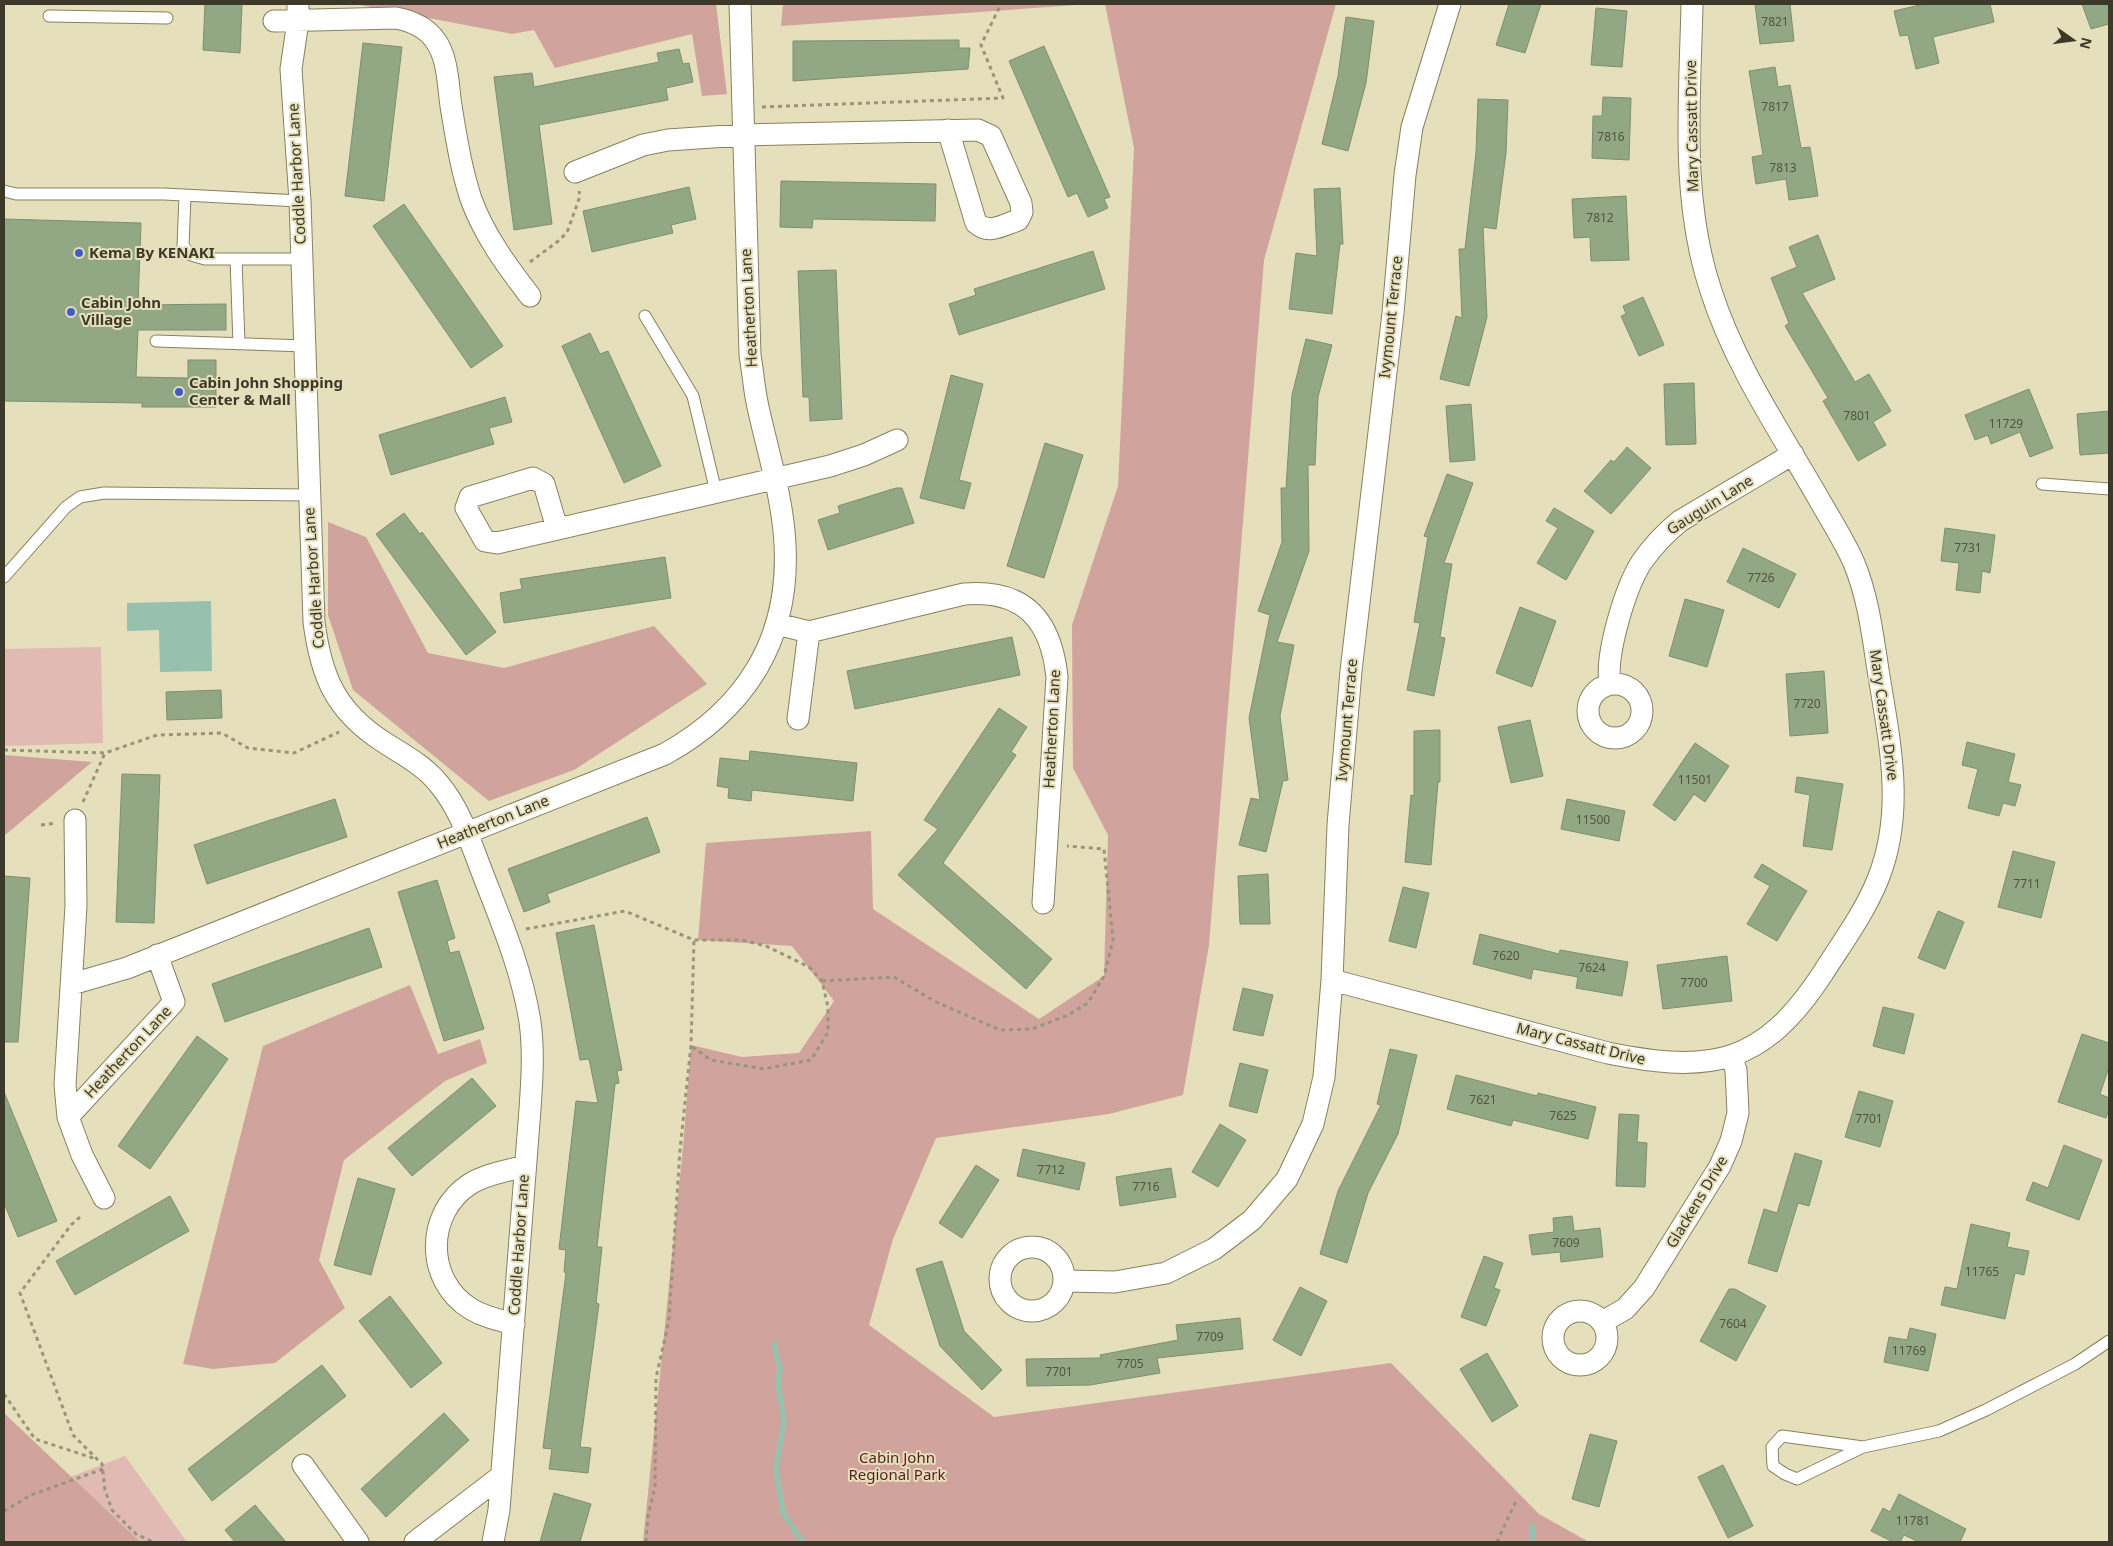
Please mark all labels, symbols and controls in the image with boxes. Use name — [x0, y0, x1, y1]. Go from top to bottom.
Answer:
house number: 7821 — [1761, 13, 1789, 30]
north arrow — [2048, 15, 2098, 65]
text: N — [2076, 35, 2097, 51]
street label: Mary Cassatt Drive — [1680, 60, 1702, 192]
house number: 7817 — [1761, 98, 1789, 115]
street label: Coddle Harbor Lane — [282, 103, 310, 245]
house number: 7816 — [1597, 128, 1625, 145]
house number: 7813 — [1769, 159, 1797, 176]
house number: 7812 — [1586, 209, 1614, 226]
place label: Kema By KENAKI — [89, 242, 215, 262]
marker: Kema By KENAKI — [73, 247, 85, 259]
street label: Heatherton Lane — [735, 248, 761, 368]
street label: Ivymount Terrace — [1374, 255, 1406, 379]
place label: Cabin John Village — [81, 292, 161, 329]
marker: Cabin John Village — [65, 306, 77, 318]
place label: Cabin John Shopping Center & Mall — [189, 372, 343, 409]
marker: Cabin John Shopping Center & Mall — [173, 386, 185, 398]
house number: 7801 — [1843, 407, 1871, 424]
house number: 11729 — [1989, 415, 2023, 432]
street label: Gauguin Lane — [1663, 470, 1756, 539]
street label: Coddle Harbor Lane — [298, 507, 328, 649]
house number: 7731 — [1954, 539, 1982, 556]
house number: 7726 — [1747, 569, 1775, 586]
street label: Mary Cassatt Drive — [1866, 648, 1904, 782]
street label: Ivymount Terrace — [1331, 658, 1361, 782]
street label: Heatherton Lane — [1038, 669, 1064, 789]
house number: 7720 — [1793, 695, 1821, 712]
house number: 11501 — [1678, 771, 1712, 788]
street label: Heatherton Lane — [434, 790, 552, 853]
house number: 11500 — [1576, 811, 1610, 828]
house number: 7711 — [2013, 875, 2041, 892]
house number: 7620 — [1492, 947, 1520, 964]
house number: 7624 — [1578, 959, 1606, 976]
house number: 7700 — [1680, 974, 1708, 991]
street label: Heatherton Lane — [79, 1001, 175, 1102]
street label: Mary Cassatt Drive — [1515, 1017, 1648, 1069]
house number: 7621 — [1469, 1091, 1497, 1108]
house number: 7625 — [1549, 1107, 1577, 1124]
house number: 7701 — [1855, 1110, 1883, 1127]
street label: Glackens Drive — [1661, 1152, 1732, 1251]
house number: 7712 — [1037, 1161, 1065, 1178]
street label: Coddle Harbor Lane — [503, 1174, 533, 1316]
house number: 7716 — [1132, 1178, 1160, 1195]
house number: 7609 — [1552, 1234, 1580, 1251]
house number: 11765 — [1965, 1263, 1999, 1280]
house number: 7604 — [1719, 1315, 1747, 1332]
house number: 7709 — [1196, 1328, 1224, 1345]
house number: 11769 — [1892, 1342, 1926, 1359]
house number: 7705 — [1116, 1355, 1144, 1372]
house number: 7701 — [1045, 1363, 1073, 1380]
park label: Cabin John Regional Park — [848, 1447, 946, 1484]
house number: 11781 — [1896, 1512, 1930, 1529]

